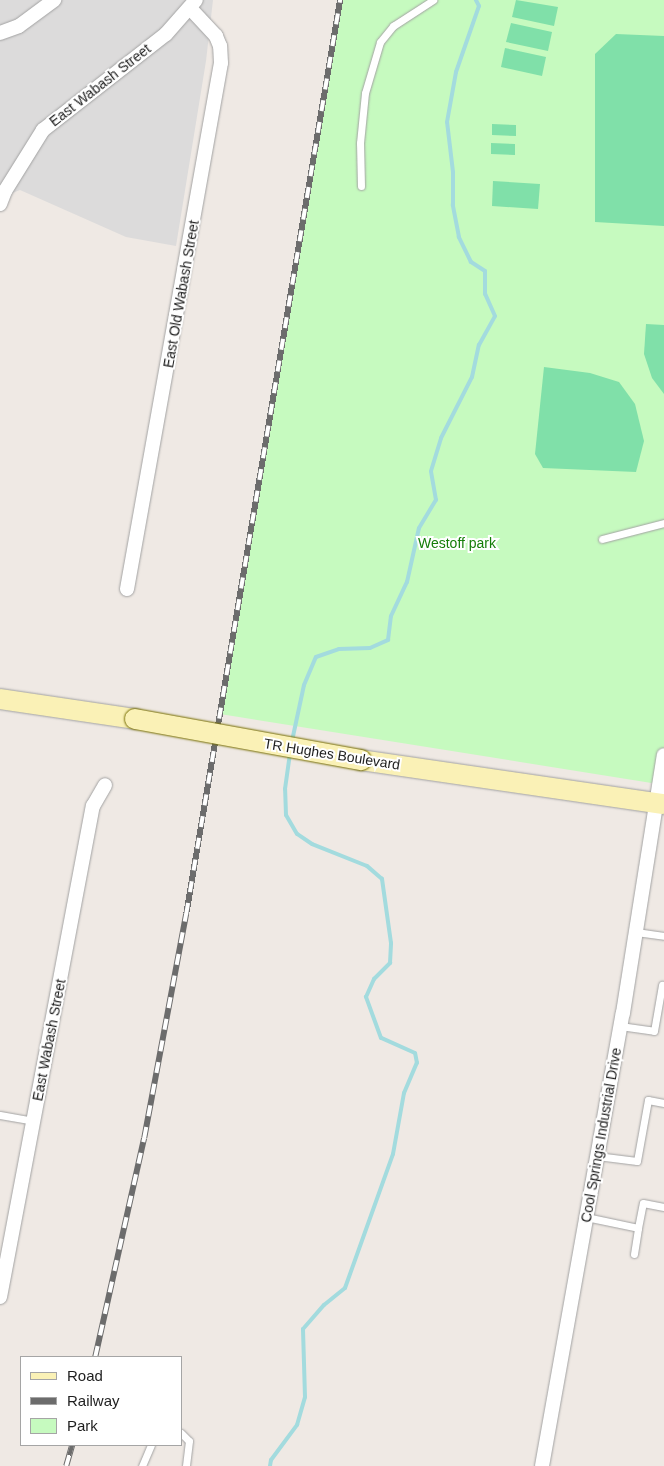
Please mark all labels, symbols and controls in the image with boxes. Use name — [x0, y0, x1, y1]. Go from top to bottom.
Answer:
street label: East Wabash Street — [46, 40, 154, 130]
street label: East Old Wabash Street — [160, 219, 202, 369]
park label: Westoff park — [418, 535, 496, 551]
street label: TR Hughes Boulevard — [263, 735, 401, 773]
street label: East Wabash Street — [29, 978, 69, 1102]
street label: Cool Springs Industrial Drive — [577, 1046, 625, 1224]
legend — [20, 1356, 182, 1446]
text: Road — [67, 1367, 103, 1384]
text: Railway — [67, 1392, 120, 1409]
text: Park — [67, 1417, 98, 1434]

